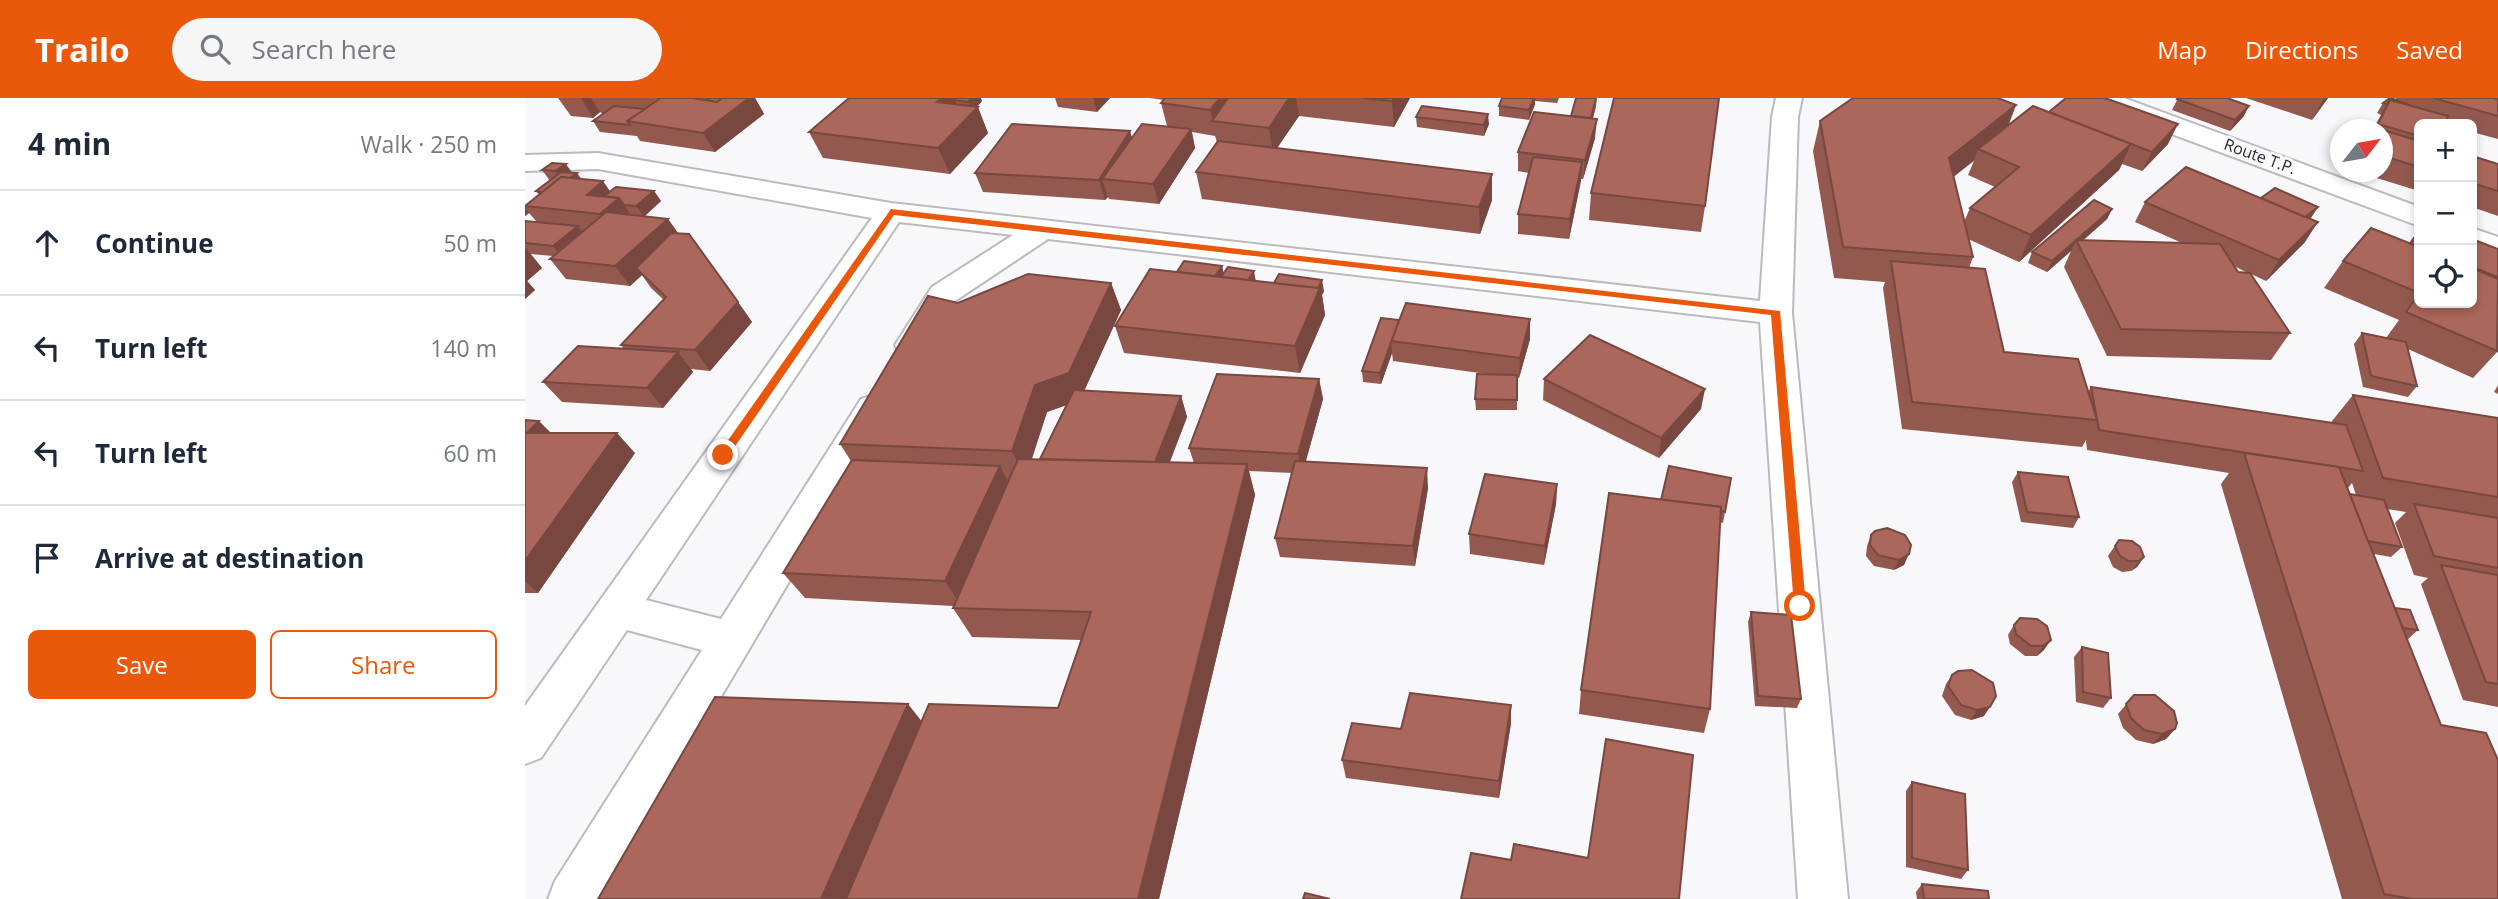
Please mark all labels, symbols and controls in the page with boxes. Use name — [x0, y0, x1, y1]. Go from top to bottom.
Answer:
search box — [172, 18, 662, 81]
text: Trailo — [35, 27, 130, 72]
icon: search — [196, 30, 234, 68]
text: Search here — [252, 31, 396, 67]
text: Map — [2157, 33, 2207, 66]
text: Directions — [2245, 33, 2358, 66]
text: Saved — [2396, 33, 2463, 66]
north arrow — [2330, 119, 2393, 182]
map controls — [2414, 119, 2477, 308]
button: + — [2414, 119, 2477, 182]
text: 4 min — [28, 123, 111, 164]
text: Walk · 250 m — [360, 128, 497, 160]
street label: Route T.P. — [2221, 133, 2299, 179]
button: − — [2414, 182, 2477, 245]
icon: ahead — [28, 224, 66, 262]
text: Continue — [95, 225, 214, 261]
text: 50 m — [443, 227, 497, 259]
button: locate — [2414, 245, 2477, 308]
icon: left — [28, 329, 66, 367]
text: Turn left — [95, 330, 207, 366]
text: 140 m — [430, 332, 497, 364]
icon: left — [28, 434, 66, 472]
text: Turn left — [95, 435, 207, 471]
text: 60 m — [443, 437, 497, 469]
route end — [707, 439, 738, 470]
icon: arrive — [28, 539, 66, 577]
text: Arrive at destination — [95, 540, 364, 576]
route start — [1784, 590, 1815, 621]
button: Save — [28, 630, 256, 699]
button: Share — [270, 630, 497, 699]

